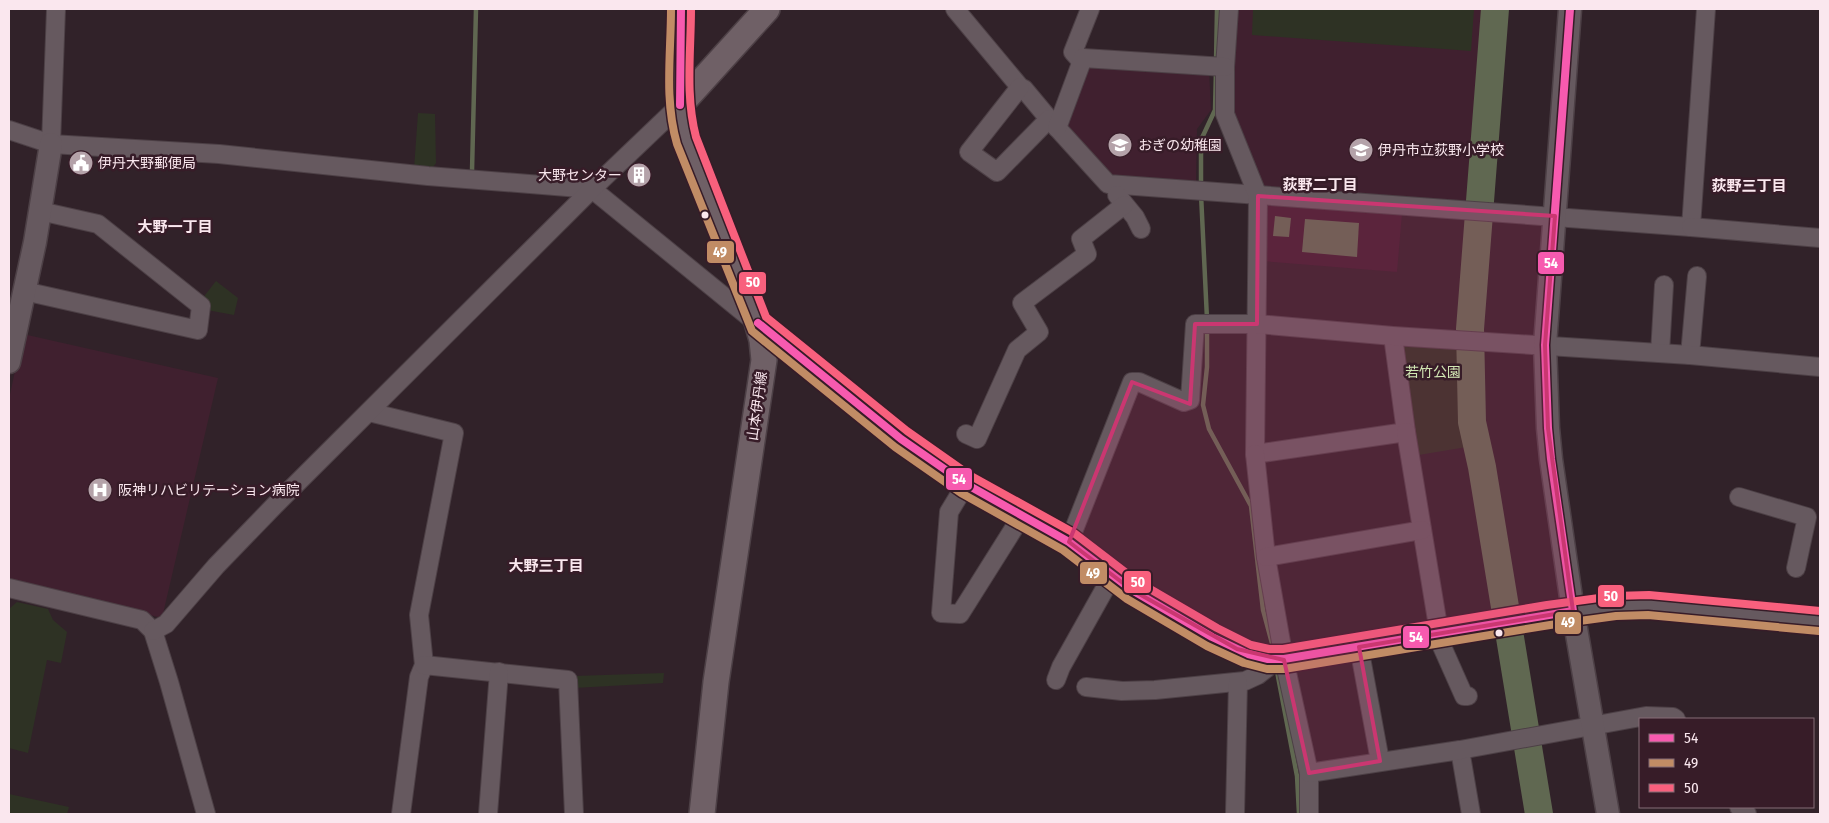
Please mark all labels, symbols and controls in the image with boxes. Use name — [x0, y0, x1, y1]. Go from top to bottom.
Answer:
school or university icon: おぎの幼稚園 — [1107, 132, 1133, 158]
place label: おぎの幼稚園 — [1138, 137, 1222, 154]
school or university icon: 伊丹市立荻野小学校 — [1348, 137, 1374, 163]
place label: 伊丹市立荻野小学校 — [1378, 142, 1504, 159]
public building icon: 伊丹大野郵便局 — [68, 150, 94, 176]
place label: 伊丹大野郵便局 — [98, 155, 196, 172]
building icon: 大野センター — [626, 162, 652, 188]
place label: 大野センター — [538, 167, 622, 184]
district label: 荻野二丁目 — [1282, 176, 1358, 194]
district label: 荻野三丁目 — [1711, 177, 1787, 195]
unlabelled marker — [700, 210, 710, 220]
district label: 大野一丁目 — [137, 218, 213, 236]
line badge: 49 — [706, 240, 735, 264]
text: 49 — [713, 244, 727, 261]
line badge: 54 — [1537, 251, 1565, 275]
text: 54 — [1544, 255, 1558, 272]
line badge: 50 — [738, 271, 767, 295]
text: 50 — [746, 274, 761, 291]
park label: 若竹公園 — [1405, 364, 1461, 381]
street label: 山本伊丹線 — [744, 370, 771, 442]
line badge: 54 — [945, 467, 973, 491]
text: 54 — [952, 471, 966, 488]
hospital icon: 阪神リハビリテーション病院 — [87, 477, 113, 503]
place label: 阪神リハビリテーション病院 — [118, 482, 300, 499]
district label: 大野三丁目 — [508, 557, 584, 575]
line badge: 49 — [1079, 561, 1108, 585]
text: 49 — [1086, 565, 1100, 582]
line badge: 50 — [1123, 570, 1152, 594]
text: 50 — [1131, 574, 1146, 591]
line badge: 50 — [1597, 584, 1625, 608]
text: 50 — [1604, 588, 1619, 605]
line badge: 49 — [1554, 611, 1582, 635]
text: 49 — [1561, 614, 1575, 631]
line badge: 54 — [1402, 625, 1430, 649]
unlabelled marker — [1494, 628, 1504, 638]
text: 54 — [1409, 629, 1423, 646]
legend — [1639, 718, 1814, 808]
text: 54 — [1684, 729, 1698, 747]
text: 49 — [1684, 754, 1698, 772]
text: 50 — [1684, 779, 1699, 797]

